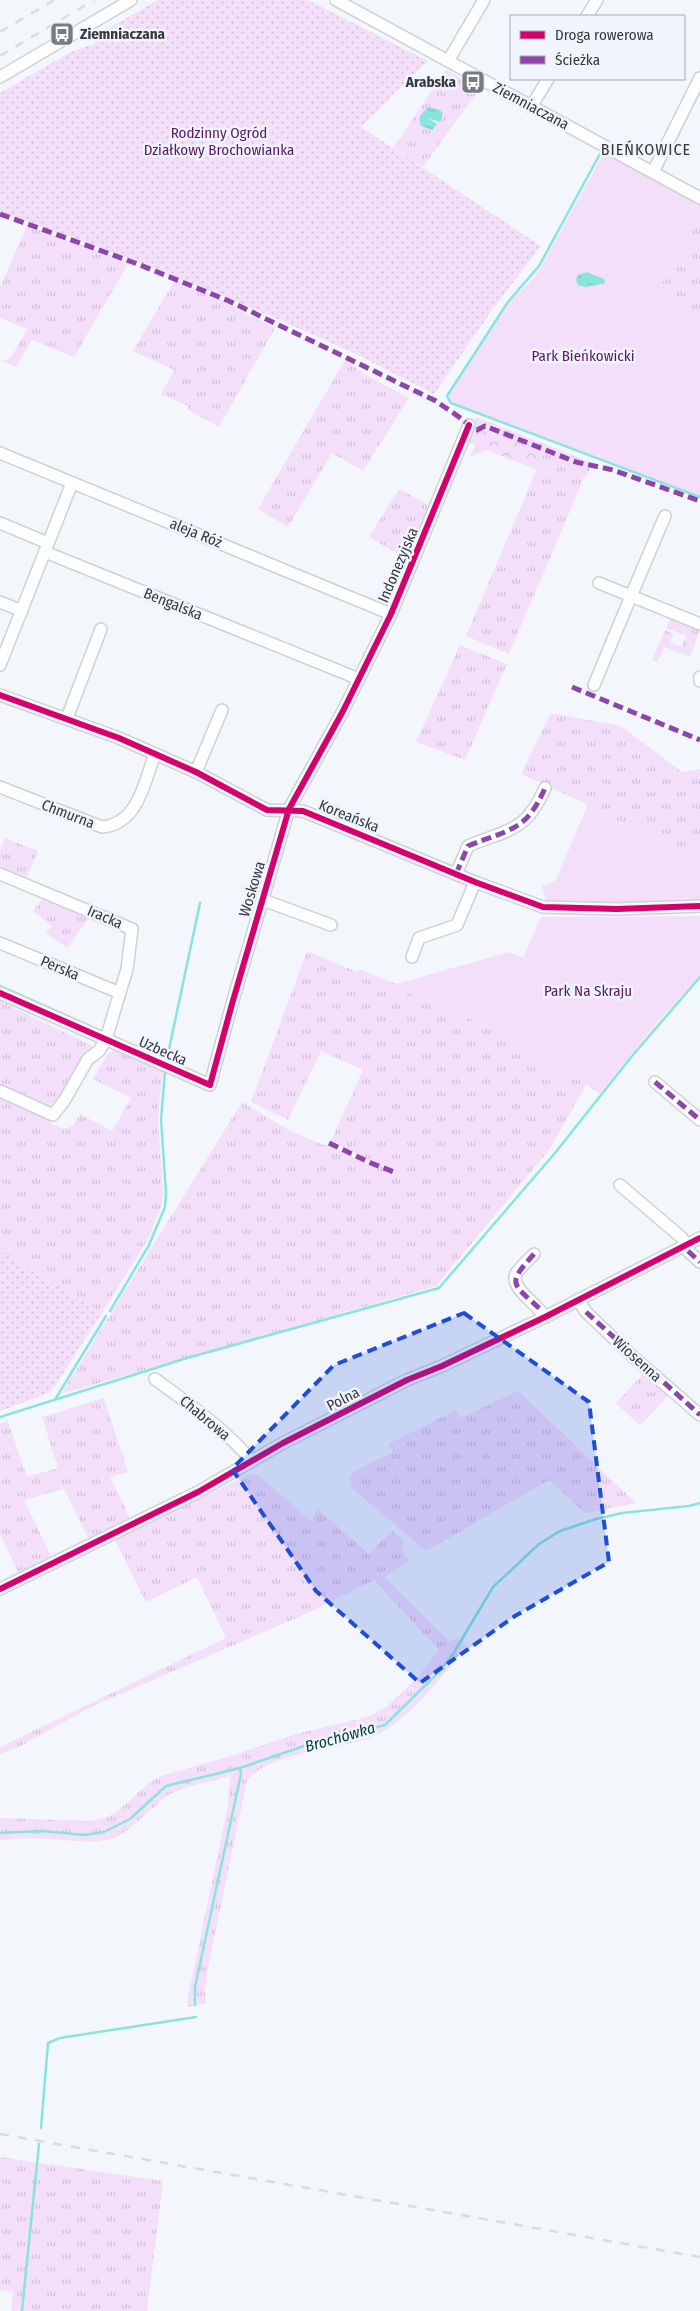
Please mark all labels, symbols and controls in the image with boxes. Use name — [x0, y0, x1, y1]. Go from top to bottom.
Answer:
legend — [510, 15, 685, 80]
bus stop icon: Ziemniaczana — [49, 21, 75, 47]
place label: Ziemniaczana — [80, 25, 165, 43]
text: Droga rowerowa — [555, 26, 654, 44]
text: Ścieżka — [555, 51, 600, 69]
bus stop icon: Arabska — [460, 69, 486, 95]
place label: Arabska — [405, 73, 457, 91]
street label: Ziemniaczana — [490, 78, 572, 134]
park label: Rodzinny Ogród Działkowy Brochowianka — [144, 124, 294, 159]
district label: BIEŃKOWICE — [601, 140, 691, 159]
park label: Park Bieńkowicki — [531, 347, 635, 365]
street label: aleja Róż — [167, 514, 225, 552]
street label: Indonezyjska — [374, 525, 422, 605]
street label: Bengalska — [141, 584, 205, 624]
street label: Chmurna — [39, 796, 97, 832]
street label: Koreańska — [316, 796, 382, 836]
street label: Woskowa — [235, 859, 269, 919]
street label: Iracka — [85, 902, 125, 932]
street label: Perska — [38, 952, 82, 984]
park label: Park Na Skraju — [544, 982, 632, 1000]
street label: Uzbecka — [136, 1032, 190, 1070]
street label: Wiosenna — [609, 1332, 665, 1386]
street label: Polna — [324, 1383, 362, 1415]
street label: Chabrowa — [176, 1392, 234, 1444]
water label: Brochówka — [303, 1718, 377, 1756]

